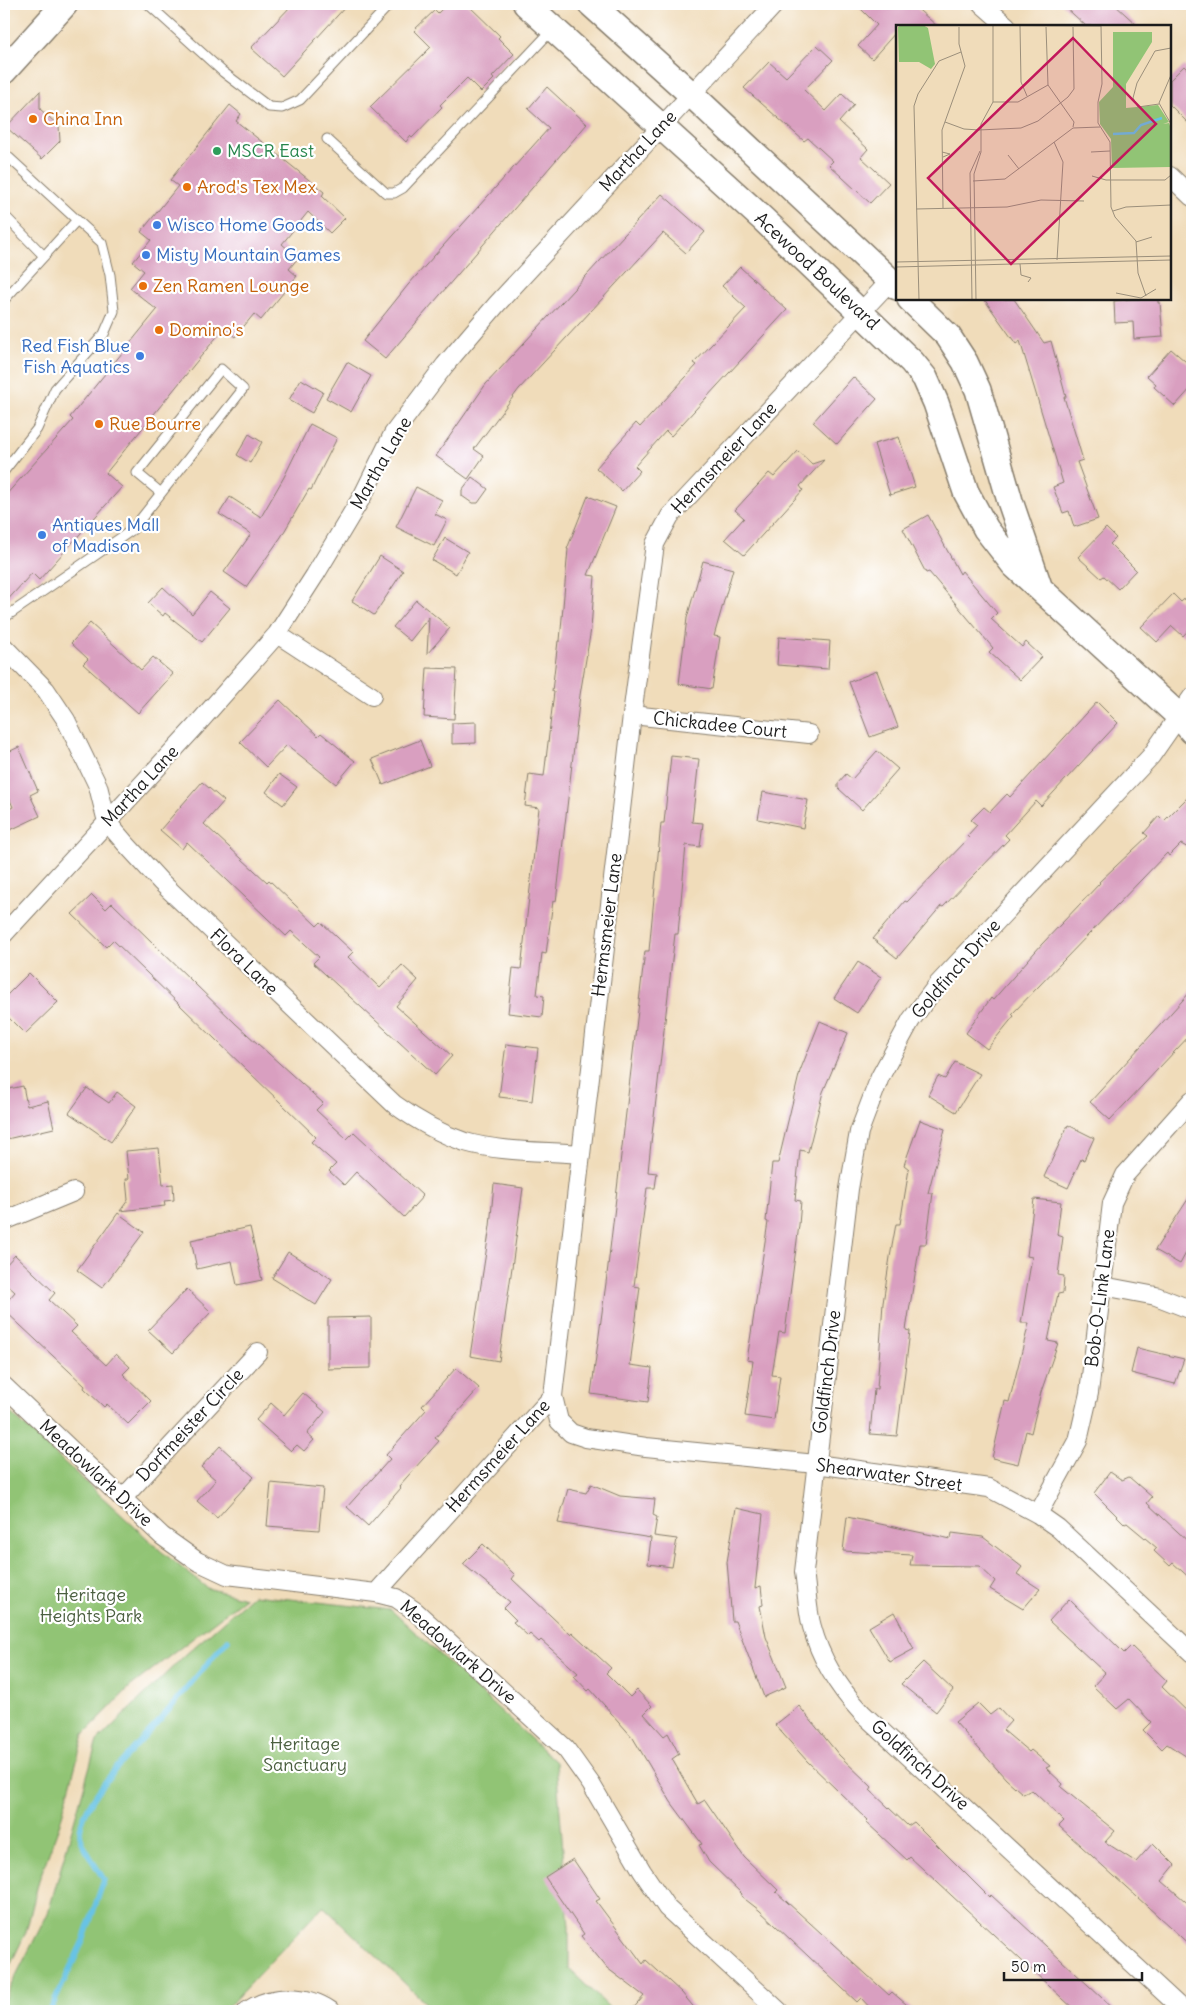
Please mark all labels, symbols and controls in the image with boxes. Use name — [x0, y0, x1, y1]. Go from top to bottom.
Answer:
inset map — [896, 25, 1171, 300]
street label: Martha Lane — [594, 105, 681, 196]
place label: China Inn — [43, 107, 123, 130]
marker: China Inn — [27, 113, 39, 125]
place label: MSCR East — [227, 139, 314, 162]
marker: MSCR East — [211, 145, 223, 157]
place label: Arod's Tex Mex — [197, 175, 317, 198]
marker: Arod's Tex Mex — [181, 181, 193, 193]
street label: Acewood Boulevard — [750, 207, 885, 335]
place label: Wisco Home Goods — [167, 213, 324, 236]
marker: Wisco Home Goods — [151, 219, 163, 231]
place label: Misty Mountain Games — [156, 243, 341, 266]
marker: Misty Mountain Games — [140, 249, 152, 261]
place label: Zen Ramen Lounge — [153, 274, 309, 297]
marker: Zen Ramen Lounge — [137, 280, 149, 292]
place label: Domino's — [169, 318, 244, 341]
marker: Domino's — [153, 324, 165, 336]
place label: Red Fish Blue Fish Aquatics — [21, 334, 130, 378]
marker: Red Fish Blue Fish Aquatics — [134, 350, 146, 362]
street label: Hermsmeier Lane — [666, 397, 781, 518]
place label: Rue Bourre — [109, 412, 201, 435]
street label: Martha Lane — [345, 412, 416, 513]
marker: Rue Bourre — [93, 418, 105, 430]
place label: Antiques Mall of Madison — [52, 513, 159, 557]
marker: Antiques Mall of Madison — [36, 529, 48, 541]
street label: Chickadee Court — [652, 706, 788, 743]
street label: Martha Lane — [96, 740, 183, 831]
street label: Hermsmeier Lane — [586, 852, 627, 998]
street label: Goldfinch Drive — [906, 914, 1005, 1023]
street label: Flora Lane — [205, 923, 283, 1000]
street label: Bob-O-Link Lane — [1080, 1228, 1119, 1368]
street label: Goldfinch Drive — [808, 1309, 846, 1435]
street label: Dorfmeister Circle — [131, 1363, 248, 1486]
street label: Hermsmeier Lane — [441, 1394, 555, 1517]
street label: Meadowlark Drive — [35, 1414, 158, 1531]
street label: Shearwater Street — [814, 1453, 964, 1496]
park label: Heritage Heights Park — [40, 1583, 142, 1627]
street label: Meadowlark Drive — [395, 1595, 521, 1708]
street label: Goldfinch Drive — [866, 1714, 974, 1815]
park label: Heritage Sanctuary — [263, 1732, 347, 1776]
scale bar — [1004, 1950, 1141, 1982]
text: 50 m — [1011, 1957, 1046, 1976]

